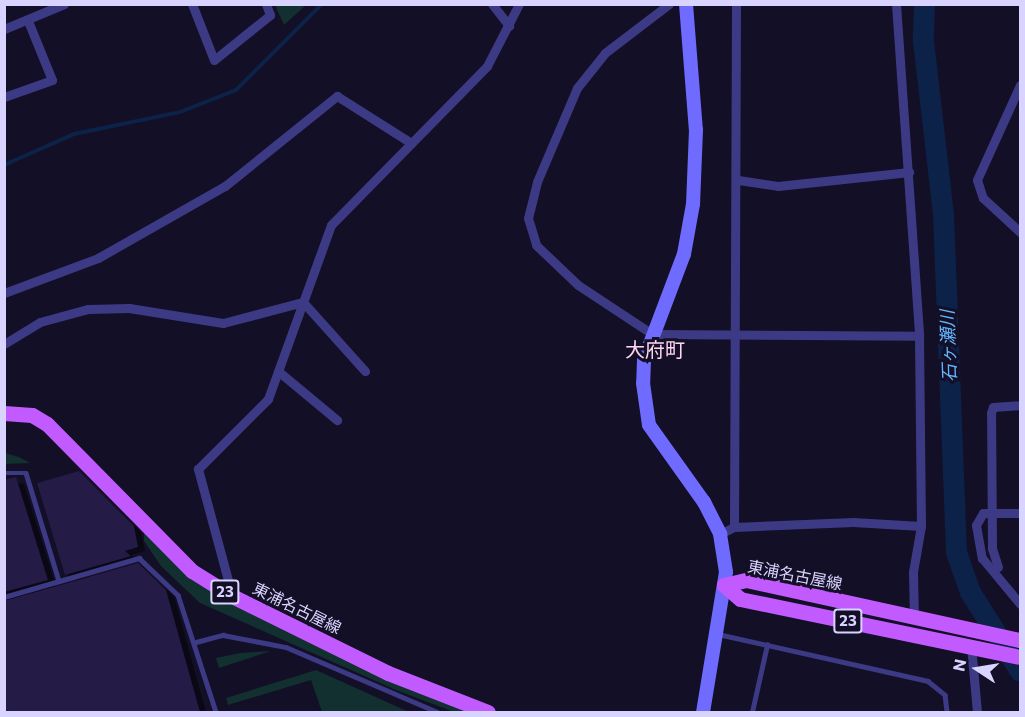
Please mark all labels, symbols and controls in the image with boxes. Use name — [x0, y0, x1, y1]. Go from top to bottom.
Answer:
water label: 石ヶ瀬川 — [936, 310, 960, 382]
district label: 大府町 — [625, 337, 685, 361]
street label: 東浦名古屋線 — [746, 556, 844, 594]
street label: 東浦名古屋線 — [250, 578, 344, 638]
road number: 23 — [210, 580, 240, 604]
road number: 23 — [833, 609, 863, 633]
north arrow — [947, 639, 1007, 699]
text: N — [948, 657, 969, 673]

